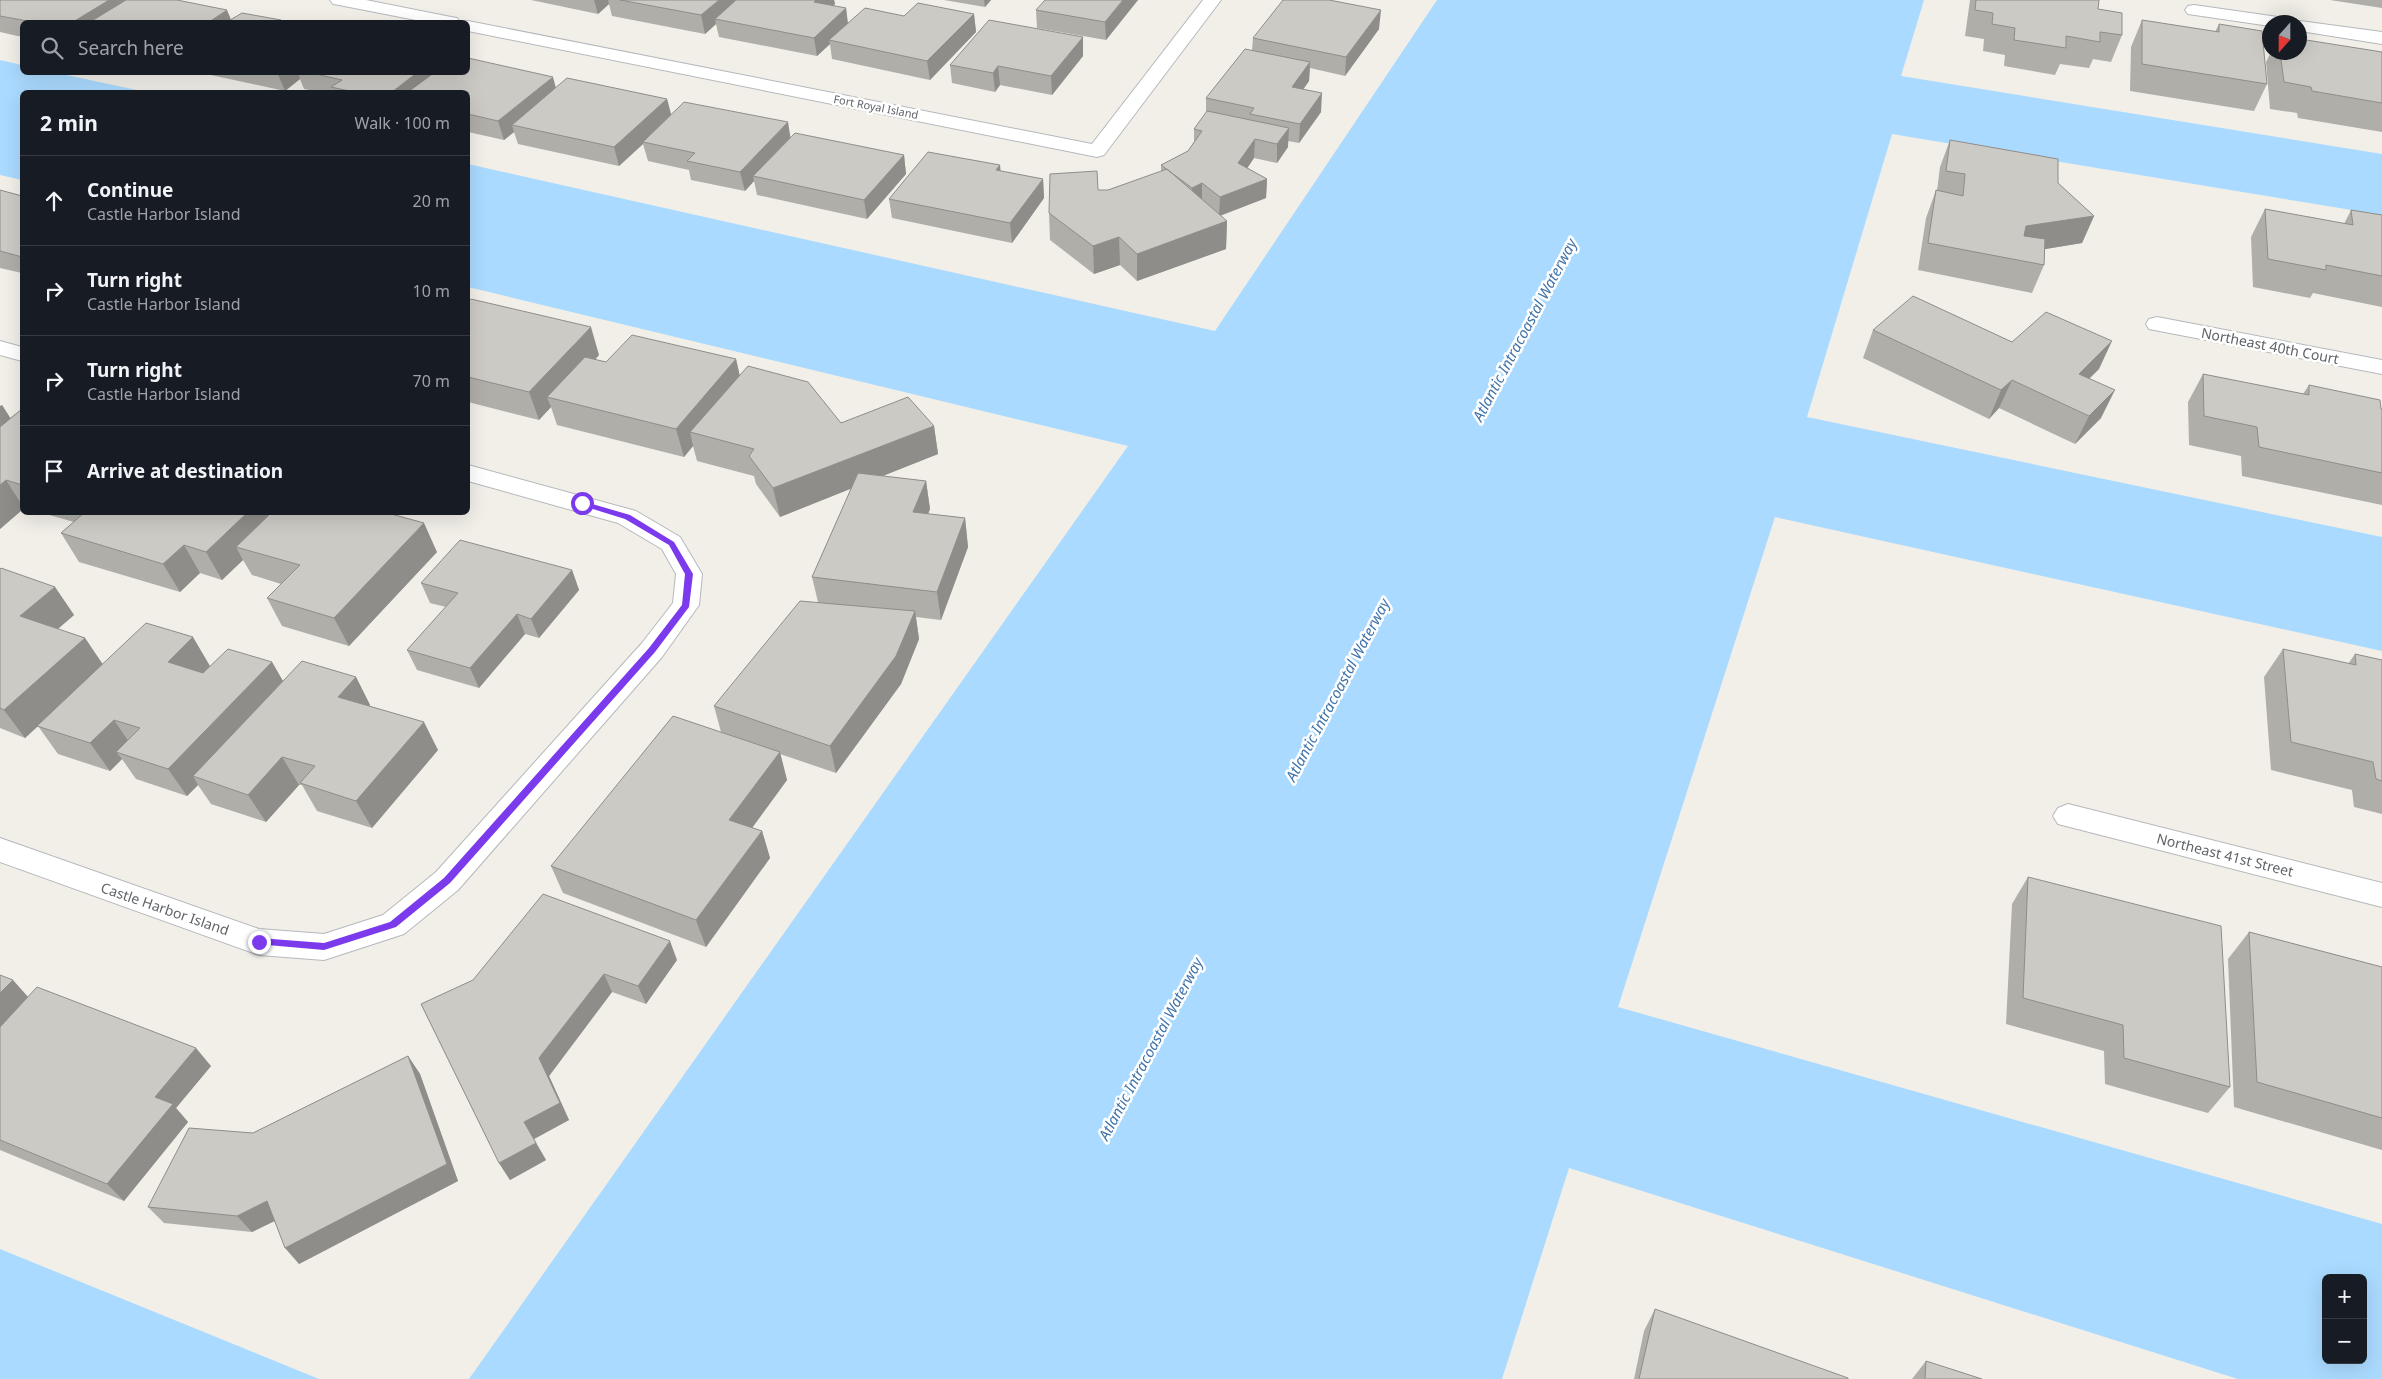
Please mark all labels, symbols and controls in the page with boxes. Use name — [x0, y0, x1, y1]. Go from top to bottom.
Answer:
north arrow — [2262, 15, 2307, 60]
search box — [20, 20, 470, 75]
icon: search — [38, 34, 66, 62]
text: Search here — [78, 35, 184, 61]
street label: Fort Royal Island — [832, 91, 920, 122]
text: 2 min — [40, 109, 98, 137]
text: Walk · 100 m — [355, 112, 450, 134]
text: Continue — [87, 177, 173, 203]
icon: ahead — [40, 187, 68, 215]
text: 20 m — [413, 190, 450, 212]
text: Castle Harbor Island — [87, 203, 241, 225]
water label: Atlantic Intracoastal Waterway — [1467, 234, 1581, 425]
text: Turn right — [87, 267, 182, 293]
icon: right — [40, 277, 68, 305]
text: 10 m — [413, 280, 450, 302]
text: Castle Harbor Island — [87, 293, 241, 315]
street label: Northeast 40th Court — [2200, 323, 2341, 368]
text: Turn right — [87, 357, 182, 383]
icon: right — [40, 367, 68, 395]
text: 70 m — [413, 370, 450, 392]
text: Castle Harbor Island — [87, 383, 241, 405]
icon: arrive — [40, 457, 68, 485]
text: Arrive at destination — [87, 458, 283, 484]
route start — [571, 492, 594, 515]
water label: Atlantic Intracoastal Waterway — [1280, 594, 1394, 785]
street label: Northeast 41st Street — [2155, 828, 2295, 881]
street label: Castle Harbor Island — [99, 878, 232, 939]
route end — [248, 931, 271, 954]
water label: Atlantic Intracoastal Waterway — [1093, 953, 1207, 1144]
map controls — [2322, 1274, 2367, 1364]
button: + — [2322, 1274, 2367, 1319]
button: − — [2322, 1319, 2367, 1364]

